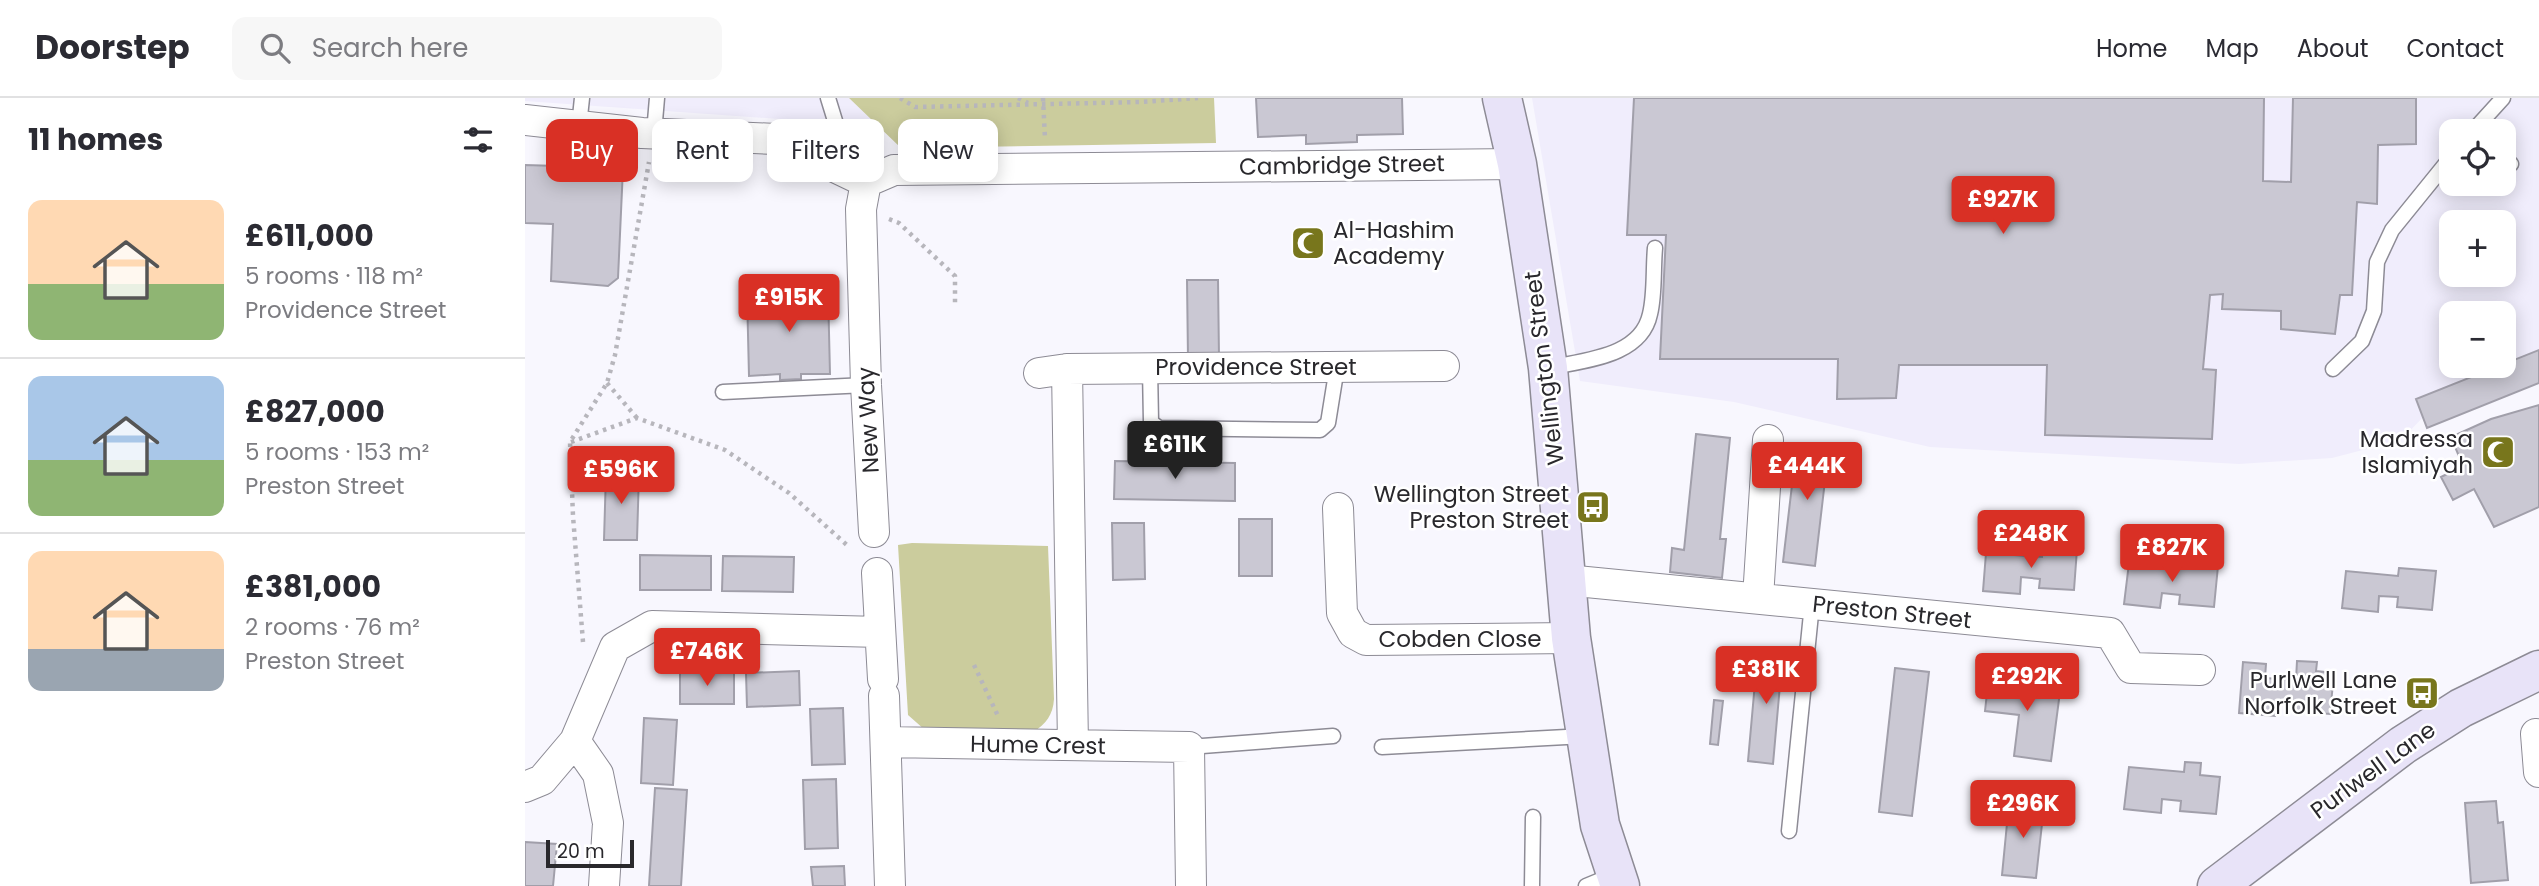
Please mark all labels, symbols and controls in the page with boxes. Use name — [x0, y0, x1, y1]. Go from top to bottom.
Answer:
search box — [232, 17, 722, 80]
text: Doorstep — [35, 24, 190, 71]
icon: search — [256, 29, 294, 67]
text: Search here — [312, 30, 468, 66]
text: Home — [2096, 32, 2168, 65]
text: Map — [2206, 32, 2259, 65]
text: About — [2297, 32, 2368, 65]
text: Contact — [2406, 32, 2504, 65]
text: 11 homes — [28, 118, 163, 161]
chip: Buy — [546, 119, 638, 182]
chip: Rent — [652, 119, 753, 182]
chip: Filters — [767, 119, 884, 182]
chip: New — [898, 119, 998, 182]
map controls — [2439, 119, 2516, 378]
button: locate — [2439, 119, 2516, 196]
icon: filters — [459, 121, 497, 159]
street label: Cambridge Street — [1239, 147, 1445, 183]
pin: £927K — [1954, 176, 2052, 236]
text: £927K — [1968, 183, 2038, 215]
button: + — [2439, 210, 2516, 287]
text: £611,000 — [245, 214, 374, 257]
place label: Al-Hashim Academy — [1333, 214, 1454, 272]
mosque icon: Al-Hashim Academy — [1289, 224, 1327, 262]
icon: home — [84, 228, 168, 312]
text: 5 rooms · 118 m² — [245, 260, 423, 292]
street label: Wellington Street — [1516, 269, 1572, 467]
pin: £915K — [740, 274, 838, 334]
text: £915K — [754, 281, 824, 313]
text: Providence Street — [245, 294, 446, 326]
button: − — [2439, 301, 2516, 378]
street label: Providence Street — [1155, 351, 1357, 383]
street label: New Way — [849, 366, 887, 474]
text: £827,000 — [245, 390, 385, 433]
icon: home — [84, 404, 168, 488]
pin: £611K — [1126, 422, 1224, 481]
place label: Madressa Islamiyah — [2360, 423, 2473, 481]
text: £611K — [1143, 428, 1207, 460]
mosque icon: Madressa Islamiyah — [2479, 433, 2517, 471]
text: 5 rooms · 153 m² — [245, 436, 429, 468]
pin: £444K — [1758, 442, 1856, 502]
pin: £596K — [572, 446, 670, 506]
text: £444K — [1768, 449, 1846, 481]
text: £596K — [583, 453, 659, 485]
text: Preston Street — [245, 470, 404, 502]
place label: Wellington Street Preston Street — [1374, 478, 1569, 536]
bus stop icon: Wellington Street Preston Street — [1574, 488, 1612, 526]
pin: £248K — [1982, 510, 2080, 570]
text: £248K — [1994, 517, 2068, 549]
pin: £827K — [2123, 524, 2221, 584]
text: £827K — [2136, 531, 2208, 563]
text: £381,000 — [245, 565, 381, 608]
icon: home — [84, 579, 168, 663]
street label: Preston Street — [1811, 588, 1973, 636]
text: 2 rooms · 76 m² — [245, 611, 420, 643]
street label: Cobden Close — [1378, 623, 1542, 655]
pin: £746K — [658, 628, 756, 688]
text: £746K — [670, 635, 744, 667]
text: Preston Street — [245, 645, 404, 677]
pin: £381K — [1717, 646, 1815, 706]
text: £381K — [1732, 653, 1800, 685]
pin: £292K — [1978, 654, 2076, 713]
text: £292K — [1991, 660, 2063, 692]
place label: Purlwell Lane Norfolk Street — [2244, 664, 2397, 722]
bus stop icon: Purlwell Lane Norfolk Street — [2403, 674, 2441, 712]
street label: Purlwell Lane — [2304, 714, 2442, 826]
street label: Hume Crest — [970, 728, 1106, 762]
pin: £296K — [1974, 780, 2072, 840]
text: £296K — [1986, 787, 2060, 819]
scale bar — [546, 837, 633, 869]
text: 20 m — [557, 838, 605, 865]

